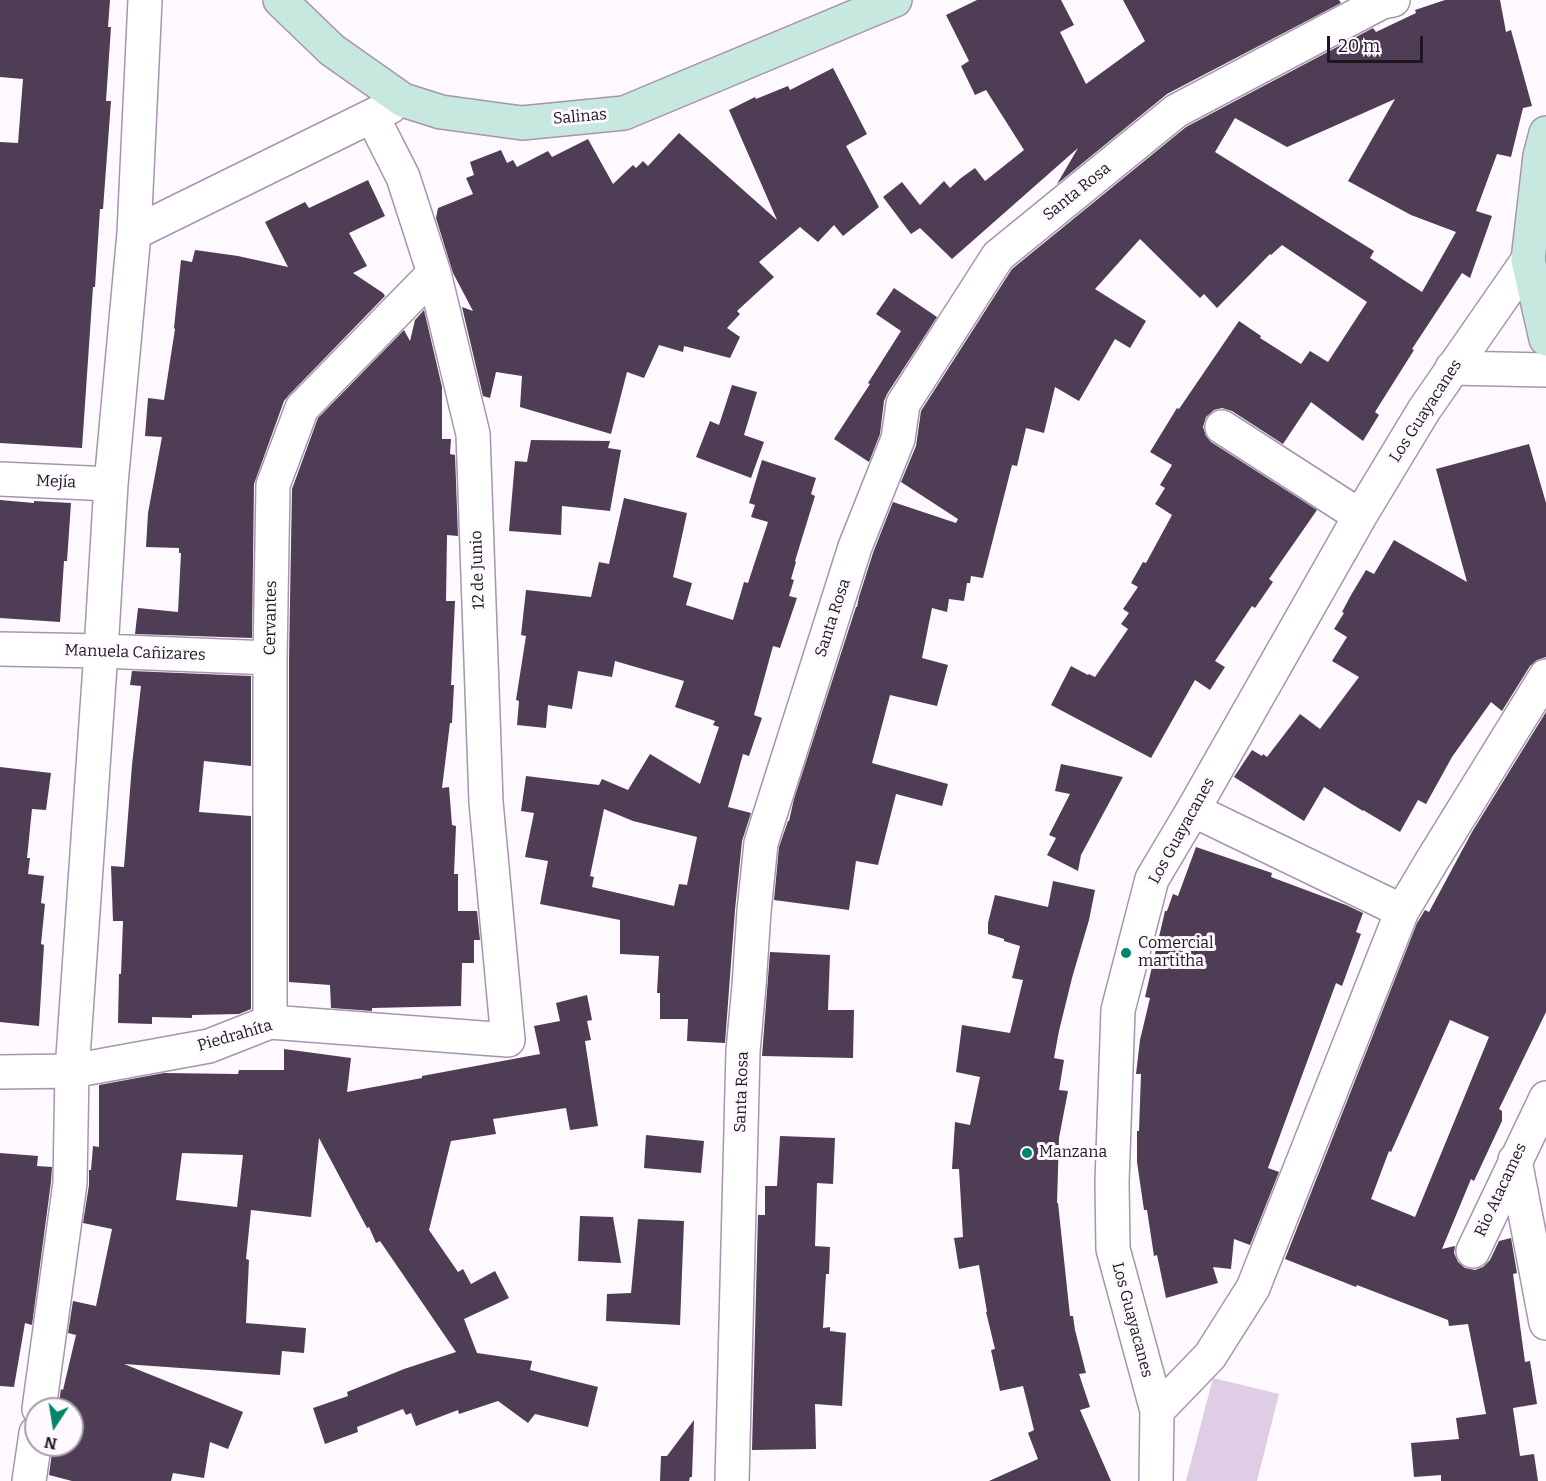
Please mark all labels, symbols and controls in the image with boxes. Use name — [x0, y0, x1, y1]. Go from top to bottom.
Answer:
scale bar — [1330, 24, 1426, 62]
text: 20 m — [1338, 35, 1380, 57]
street label: Salinas — [552, 105, 608, 129]
street label: Santa Rosa — [1039, 159, 1115, 225]
street label: Los Guayacanes — [1386, 356, 1466, 466]
street label: Mejía — [35, 471, 77, 493]
street label: 12 de Junio — [467, 530, 489, 610]
street label: Santa Rosa — [811, 576, 855, 660]
street label: Cervantes — [261, 580, 281, 656]
street label: Manuela Cañizares — [64, 641, 206, 665]
street label: Los Guayacanes — [1145, 774, 1219, 888]
place label: Comercial martitha — [1138, 934, 1214, 972]
marker: Comercial martitha — [1119, 946, 1133, 960]
street label: Piedrahíta — [195, 1016, 275, 1056]
street label: Santa Rosa — [731, 1051, 753, 1133]
street label: Rio Atacames — [1471, 1140, 1531, 1240]
place label: Manzana — [1039, 1143, 1107, 1163]
marker: Manzana — [1020, 1146, 1034, 1160]
street label: Los Guayacanes — [1107, 1260, 1157, 1380]
north arrow — [24, 1397, 84, 1457]
text: N — [43, 1433, 59, 1454]

